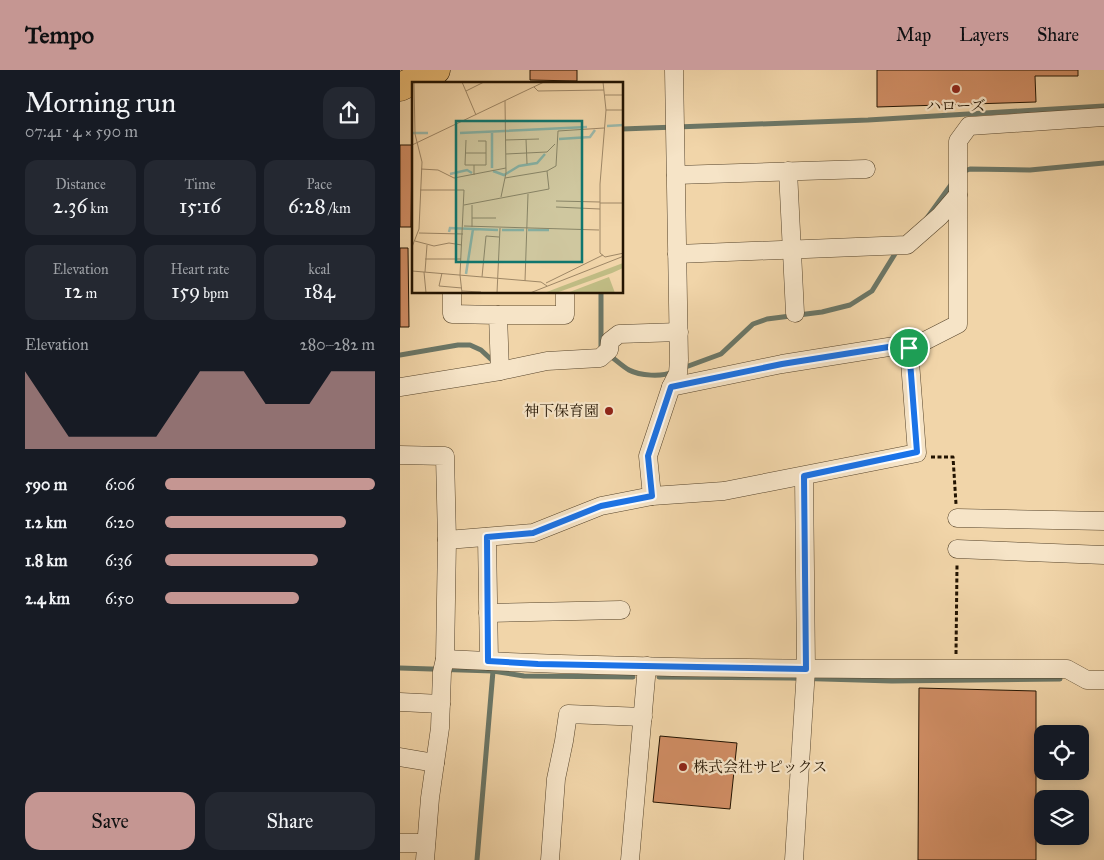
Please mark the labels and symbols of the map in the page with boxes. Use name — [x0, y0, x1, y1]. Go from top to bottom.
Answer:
inset map — [412, 82, 624, 294]
marker: ハローズ — [950, 83, 962, 95]
place label: ハローズ — [926, 97, 986, 115]
pin — [888, 327, 930, 369]
place label: 神下保育園 — [524, 402, 599, 420]
marker: 神下保育園 — [603, 405, 615, 417]
place label: 株式会社サピックス — [693, 758, 827, 776]
marker: 株式会社サピックス — [677, 761, 689, 773]

